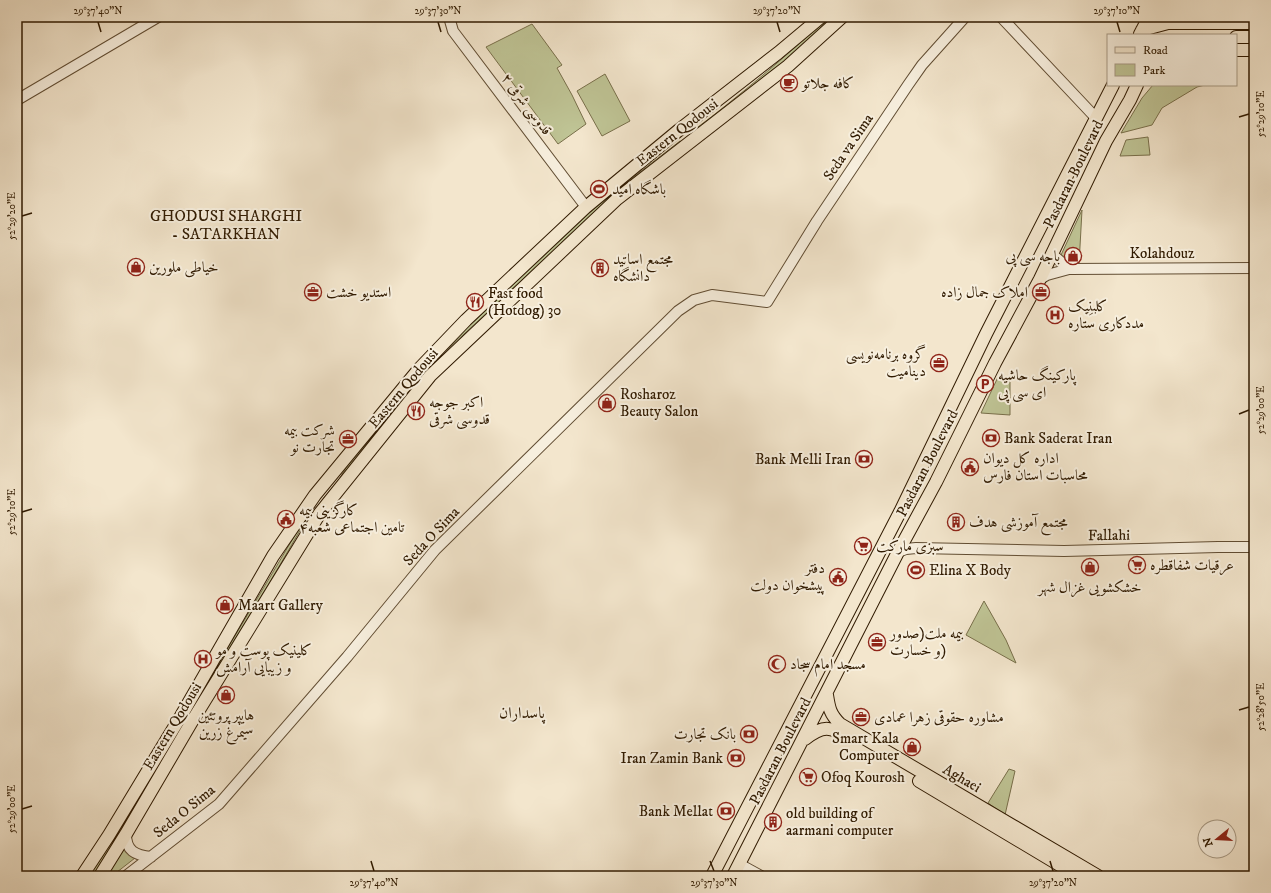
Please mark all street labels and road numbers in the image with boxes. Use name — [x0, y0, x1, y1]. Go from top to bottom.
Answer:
street label: قدوسی شرقی ۲ — [496, 69, 556, 140]
street label: Eastern Qodousi — [632, 94, 722, 170]
street label: Seda va Sima — [819, 110, 878, 184]
street label: Pasdaran Boulevard — [1039, 117, 1108, 231]
street label: Kolahdouz — [1130, 244, 1195, 263]
street label: Eastern Qodousi — [364, 344, 443, 432]
street label: Pasdaran Boulevard — [892, 406, 963, 520]
street label: Seda O Sima — [399, 502, 464, 570]
street label: Fallahi — [1088, 526, 1130, 545]
street label: Eastern Qodousi — [139, 679, 206, 774]
street label: Pasdaran Boulevard — [745, 694, 816, 808]
street label: Aghaei — [939, 760, 984, 797]
street label: Seda O Sima — [149, 780, 220, 842]

